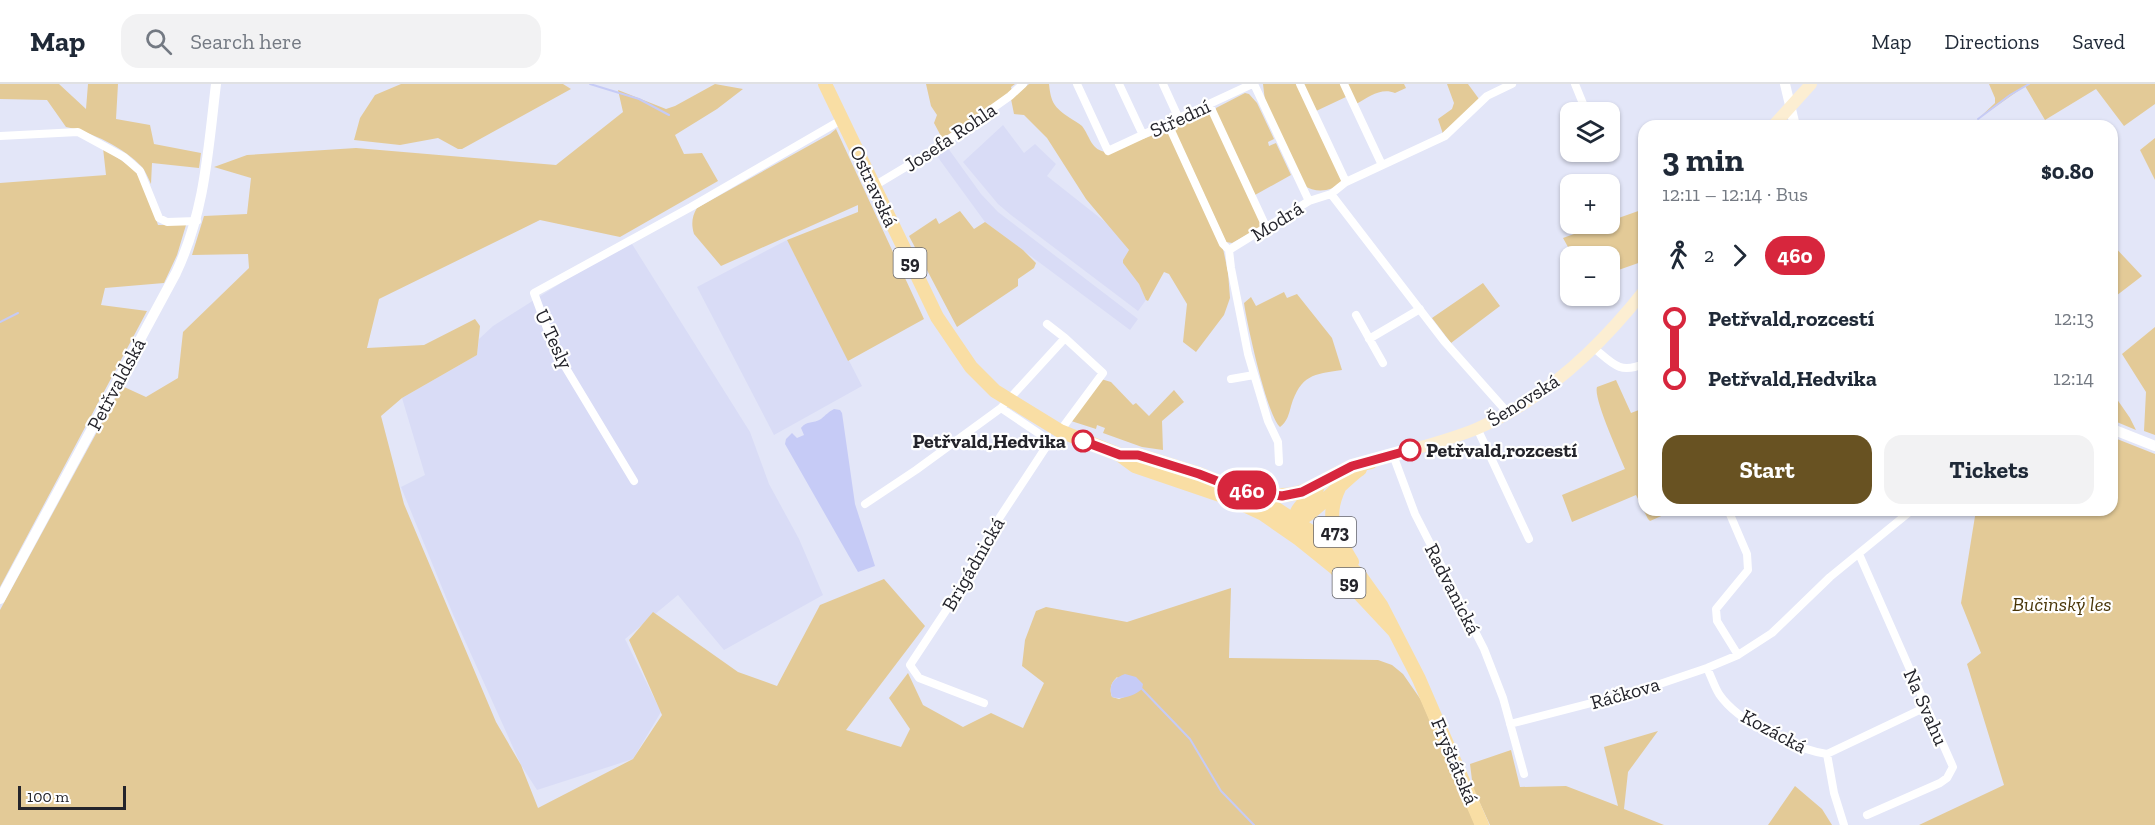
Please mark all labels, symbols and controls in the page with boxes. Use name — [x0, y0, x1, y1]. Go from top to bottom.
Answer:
search box — [121, 14, 541, 68]
text: Map — [30, 25, 85, 58]
icon: search — [142, 25, 175, 58]
text: Search here — [190, 28, 302, 55]
text: Map — [1872, 29, 1912, 54]
text: Directions — [1945, 29, 2039, 54]
text: Saved — [2072, 29, 2125, 54]
street label: Střední — [1146, 93, 1214, 142]
street label: Josefa Rohla — [899, 97, 1001, 177]
map controls — [1560, 102, 1620, 306]
button: layers — [1560, 102, 1620, 162]
text: 3 min — [1662, 140, 1744, 179]
street label: Ostravská — [845, 141, 903, 231]
text: $0.80 — [2041, 158, 2094, 185]
button: + — [1560, 174, 1620, 234]
text: 12:11 – 12:14 · Bus — [1662, 182, 1808, 206]
street label: Modrá — [1247, 196, 1308, 246]
icon: walk — [1662, 239, 1695, 272]
icon: forward — [1723, 239, 1756, 272]
text: 2 — [1704, 243, 1714, 267]
text: 460 — [1777, 243, 1813, 268]
button: − — [1560, 246, 1620, 306]
road number: 59 — [894, 248, 926, 278]
street label: U Tesly — [530, 305, 579, 373]
text: Petřvald,rozcestí — [1708, 305, 1874, 332]
text: 12:13 — [2054, 306, 2094, 330]
street label: Petřvaldská — [82, 333, 151, 434]
text: Petřvald,Hedvika — [1708, 365, 1877, 392]
text: 12:14 — [2053, 366, 2094, 390]
street label: Šenovská — [1483, 368, 1564, 431]
place label: Petřvald,Hedvika — [912, 429, 1066, 453]
marker: Petřvald,Hedvika — [1072, 430, 1094, 452]
button: Start — [1662, 435, 1872, 504]
button: Tickets — [1884, 435, 2094, 504]
place label: Petřvald,rozcestí — [1426, 438, 1577, 462]
marker: Petřvald,rozcestí — [1399, 439, 1421, 461]
line badge: 460 — [1212, 470, 1282, 510]
text: 460 — [1229, 478, 1265, 503]
street label: Brigádnická — [937, 513, 1010, 615]
road number: 473 — [1314, 517, 1356, 547]
street label: Radvanická — [1420, 539, 1486, 639]
road number: 59 — [1332, 568, 1366, 598]
park label: Bučinský les — [2012, 592, 2112, 616]
street label: Na Svahu — [1899, 665, 1953, 749]
street label: Ráčkova — [1588, 672, 1663, 714]
street label: Kozácká — [1737, 704, 1811, 758]
street label: Fryštátská — [1426, 714, 1484, 808]
scale bar — [18, 783, 126, 810]
text: 100 m — [27, 787, 69, 806]

